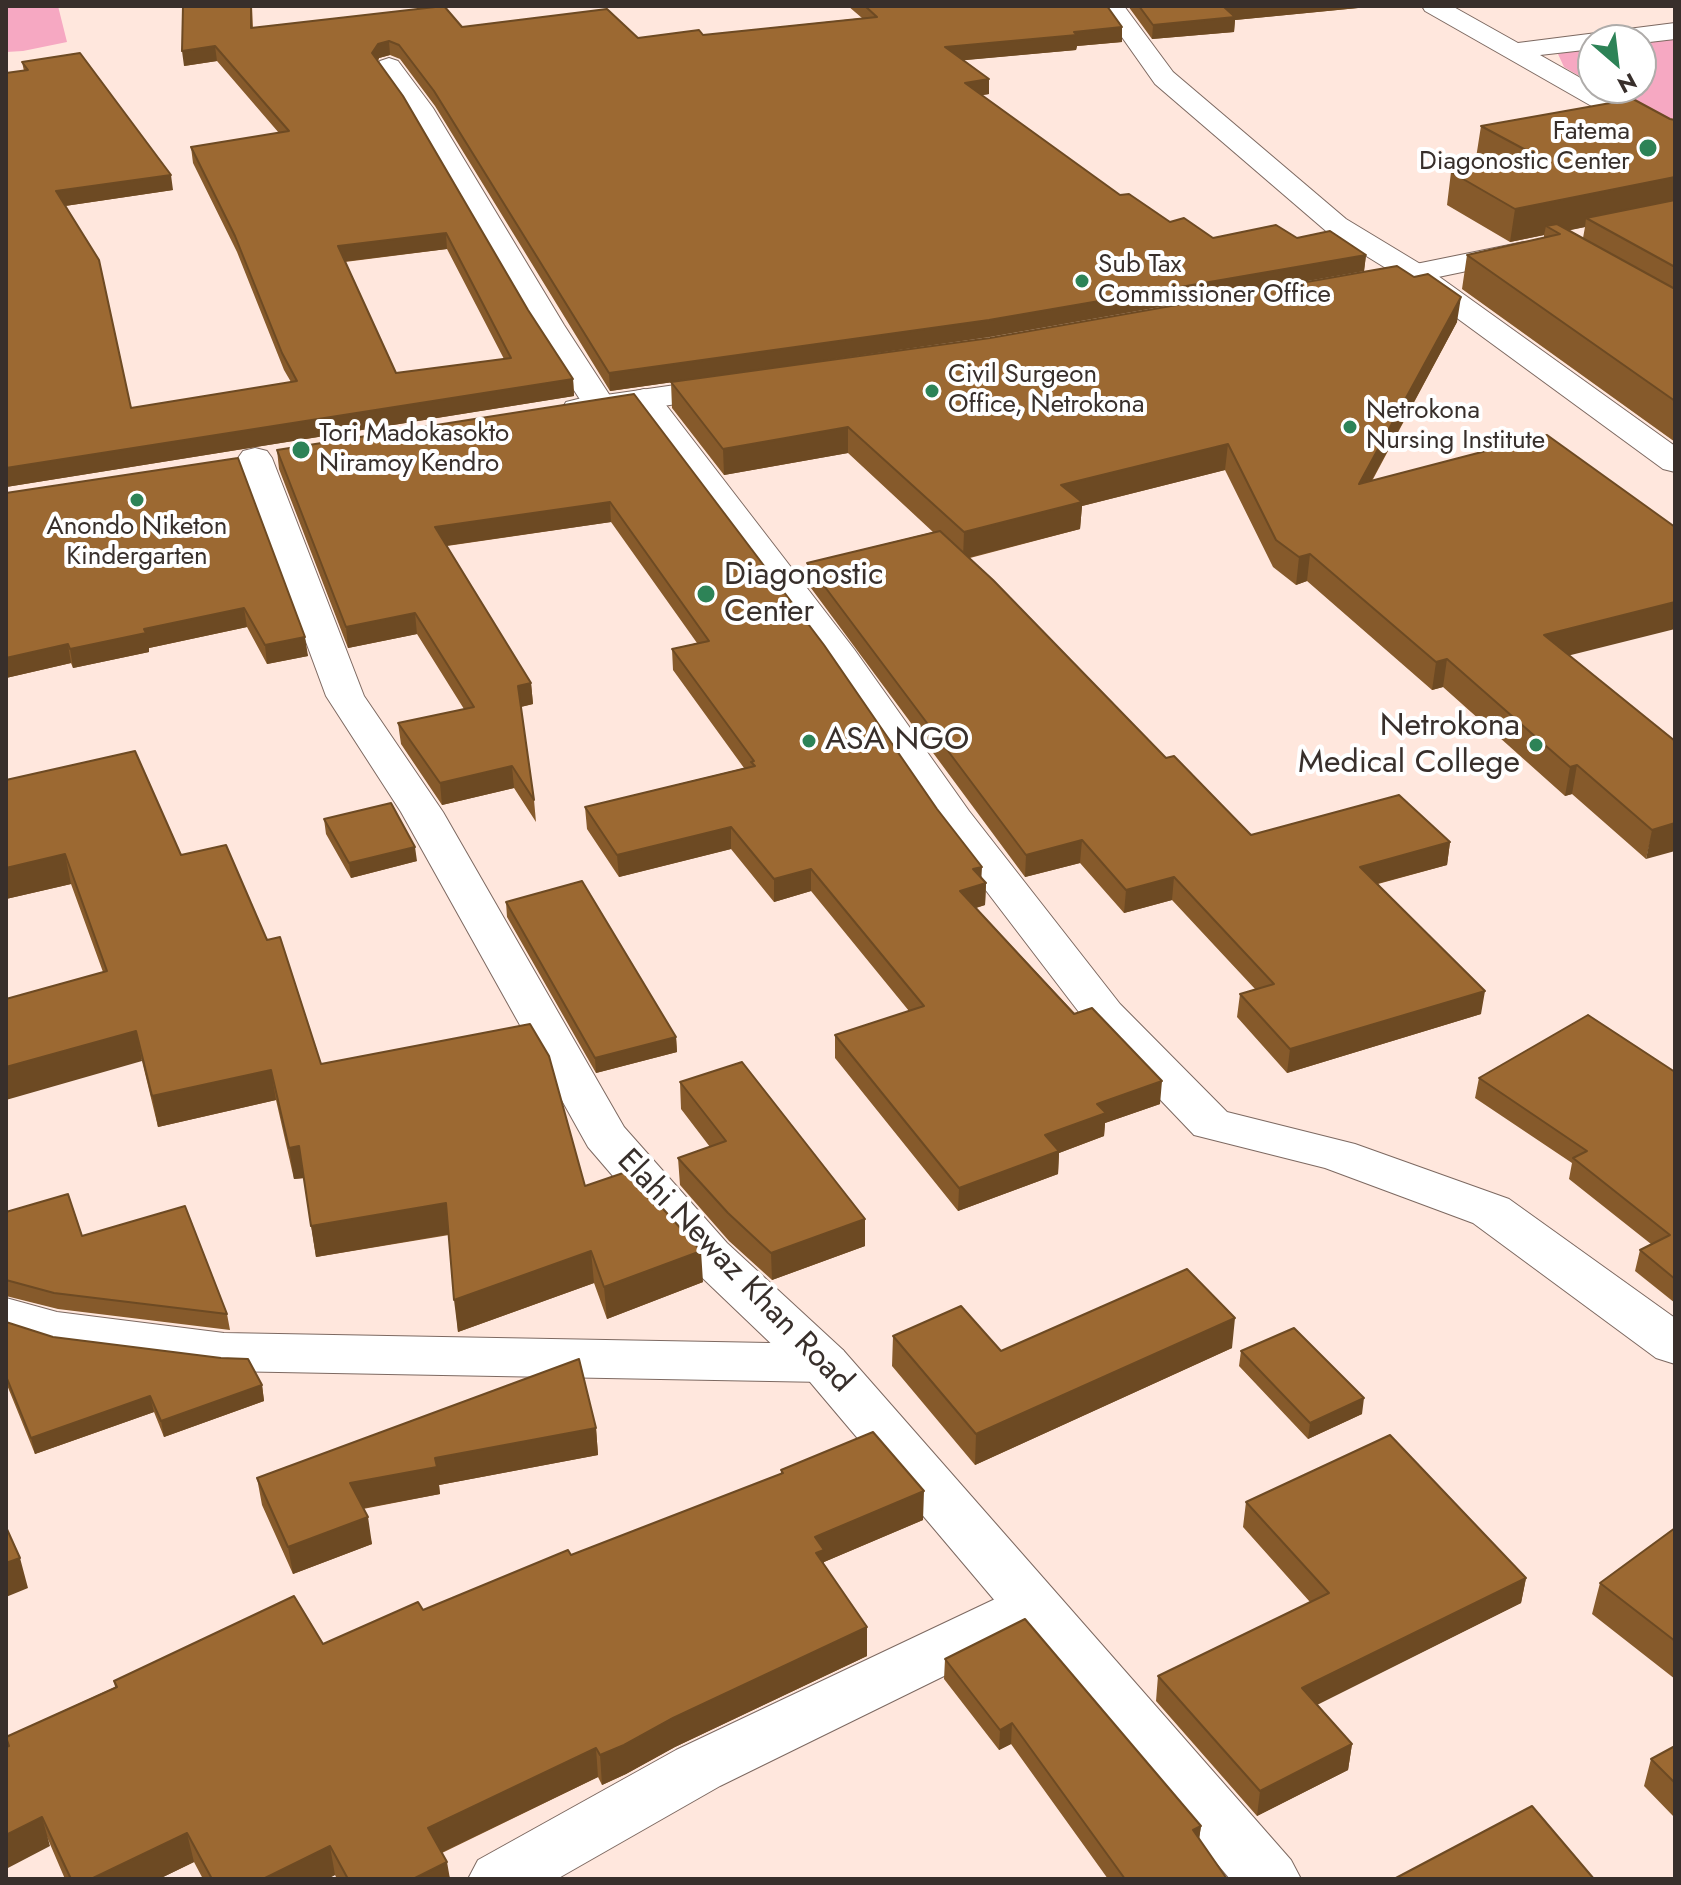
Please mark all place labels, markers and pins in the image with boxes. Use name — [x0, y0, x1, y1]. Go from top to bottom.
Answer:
place label: Fatema Diagonostic Center — [1419, 117, 1630, 178]
marker: Fatema Diagonostic Center — [1637, 137, 1659, 159]
place label: Sub Tax Commissioner Office — [1098, 250, 1331, 312]
marker: Sub Tax Commissioner Office — [1073, 272, 1091, 290]
place label: Civil Surgeon Office, Netrokona — [948, 360, 1144, 422]
marker: Civil Surgeon Office, Netrokona — [923, 382, 941, 400]
place label: Netrokona Nursing Institute — [1366, 396, 1545, 458]
marker: Netrokona Nursing Institute — [1341, 418, 1359, 436]
place label: Tori Madokasokto Niramoy Kendro — [319, 419, 509, 480]
marker: Tori Madokasokto Niramoy Kendro — [290, 439, 312, 461]
marker: Anondo Niketon Kindergarten — [128, 491, 146, 509]
place label: Anondo Niketon Kindergarten — [47, 512, 227, 574]
place label: Diagonostic Center — [724, 557, 884, 632]
marker: Diagonostic Center — [695, 583, 717, 605]
place label: Netrokona Medical College — [1298, 708, 1520, 783]
place label: ASA NGO — [825, 722, 969, 760]
marker: ASA NGO — [800, 732, 818, 750]
marker: Netrokona Medical College — [1527, 736, 1545, 754]

